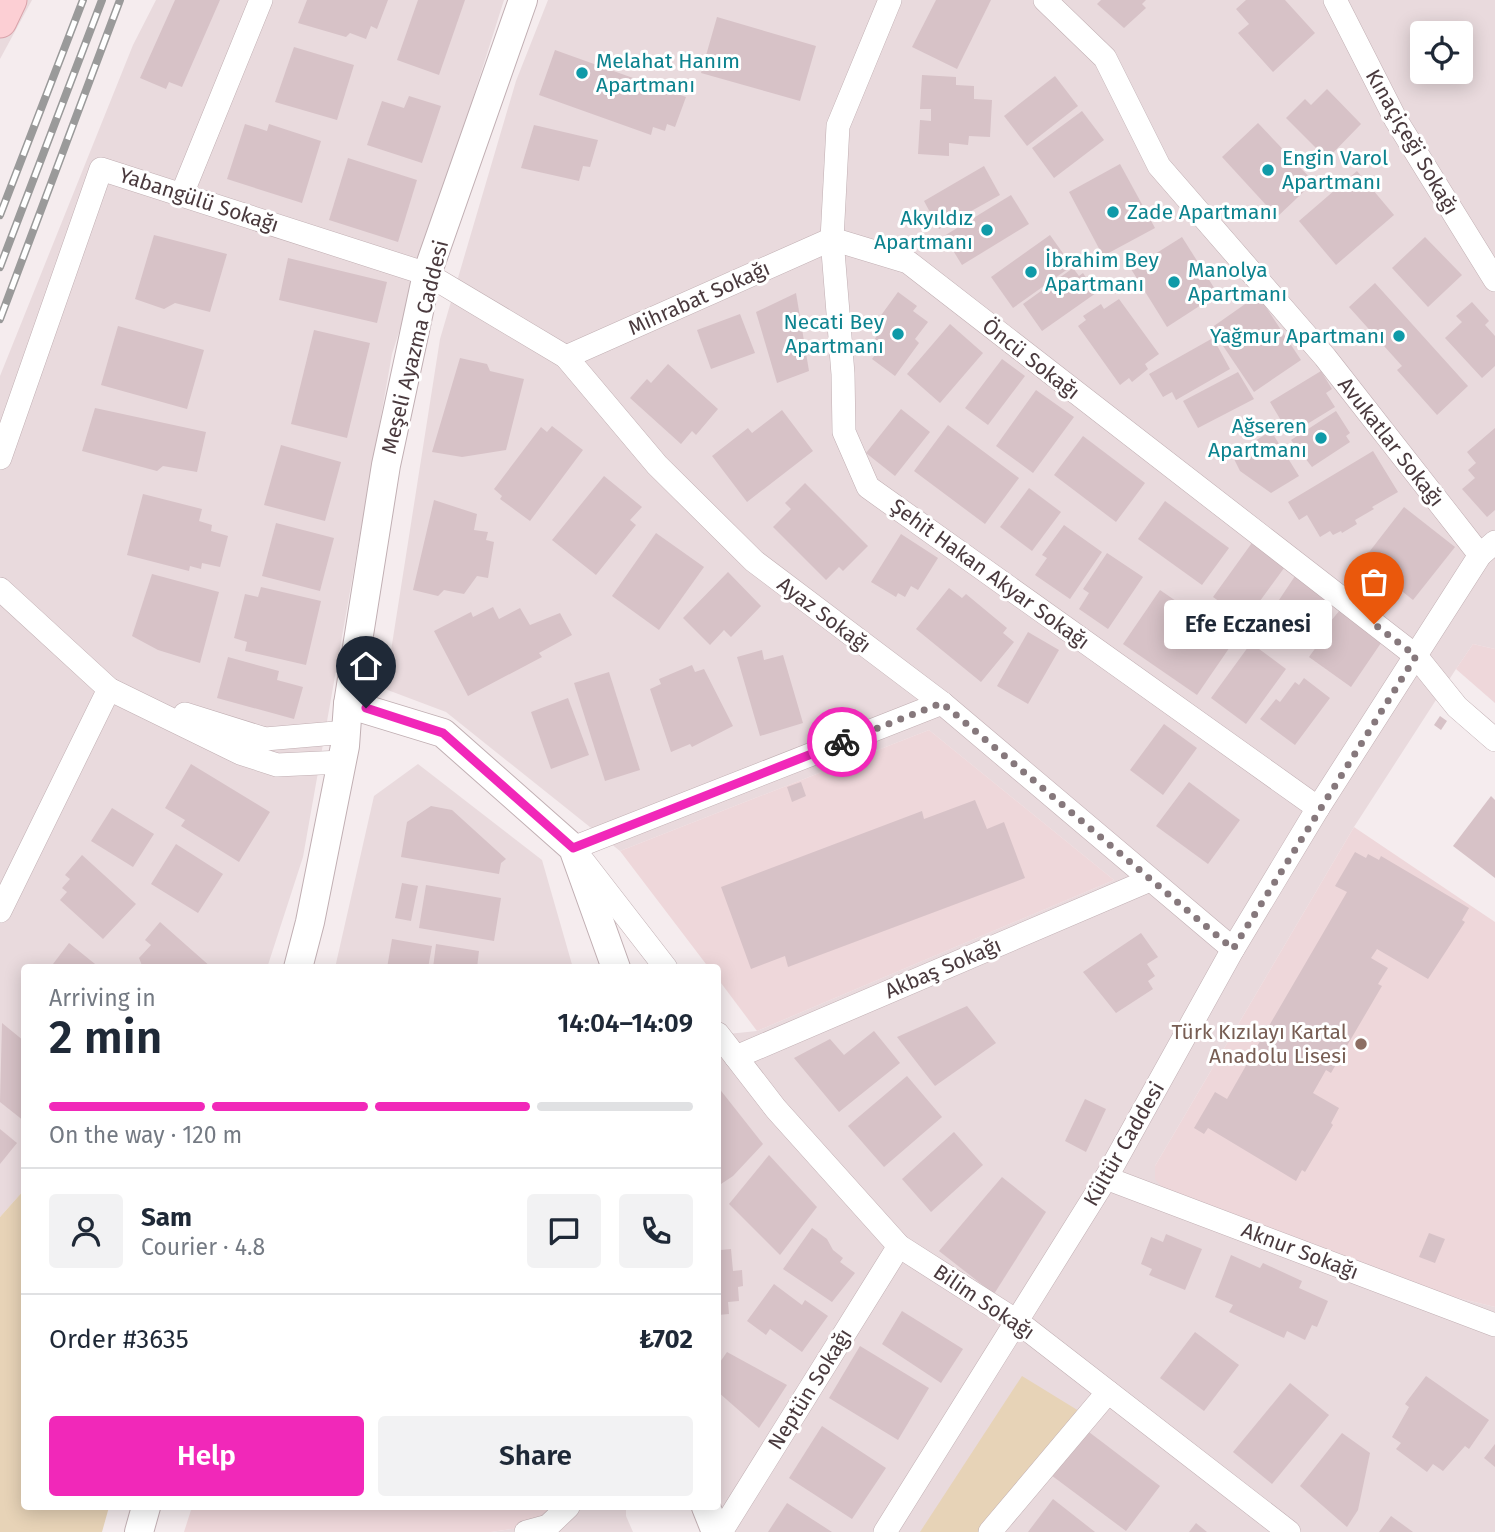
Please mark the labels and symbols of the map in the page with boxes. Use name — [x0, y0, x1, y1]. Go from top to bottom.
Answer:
place label: Melahat Hanım Apartmanı — [596, 48, 740, 98]
marker: Melahat Hanım Apartmanı — [574, 65, 590, 81]
street label: Kınaçiçeği Sokağı — [1360, 65, 1464, 219]
place label: Engin Varol Apartmanı — [1282, 145, 1388, 195]
street label: Yabangülü Sokağı — [116, 162, 282, 238]
marker: Engin Varol Apartmanı — [1260, 162, 1276, 178]
place label: Zade Apartmanı — [1127, 199, 1278, 225]
marker: Zade Apartmanı — [1105, 204, 1121, 220]
place label: Akyıldız Apartmanı — [874, 205, 973, 255]
marker: Akyıldız Apartmanı — [979, 222, 995, 238]
street label: Meşeli Ayazma Caddesi — [376, 237, 454, 457]
place label: İbrahim Bey Apartmanı — [1045, 247, 1159, 297]
street label: Mihrabat Sokağı — [624, 255, 774, 341]
place label: Manolya Apartmanı — [1188, 257, 1287, 307]
marker: İbrahim Bey Apartmanı — [1023, 264, 1039, 280]
marker: Manolya Apartmanı — [1166, 274, 1182, 290]
place label: Necati Bey Apartmanı — [783, 309, 885, 359]
street label: Öncü Sokağı — [977, 313, 1085, 405]
place label: Yağmur Apartmanı — [1210, 323, 1385, 349]
marker: Necati Bey Apartmanı — [890, 326, 906, 342]
marker: Yağmur Apartmanı — [1391, 328, 1407, 344]
street label: Avukatlar Sokağı — [1332, 372, 1450, 512]
place label: Ağseren Apartmanı — [1208, 413, 1307, 463]
marker: Ağseren Apartmanı — [1313, 430, 1329, 446]
street label: Şehit Hakan Akyar Sokağı — [885, 493, 1095, 655]
pin — [1344, 552, 1404, 624]
street label: Ayaz Sokağı — [772, 571, 876, 659]
callout: Efe Eczanesi — [1164, 600, 1332, 648]
pin — [336, 636, 396, 708]
courier — [807, 707, 877, 777]
street label: Akbaş Sokağı — [881, 932, 1005, 1004]
place label: Türk Kızılayı Kartal Anadolu Lisesi — [1171, 1019, 1347, 1069]
marker: Türk Kızılayı Kartal Anadolu Lisesi — [1353, 1036, 1369, 1052]
street label: Kültür Caddesi — [1078, 1077, 1170, 1211]
street label: Aknur Sokağı — [1238, 1217, 1362, 1285]
street label: Bilim Sokağı — [928, 1259, 1040, 1345]
street label: Neptün Sokağı — [762, 1324, 858, 1454]

